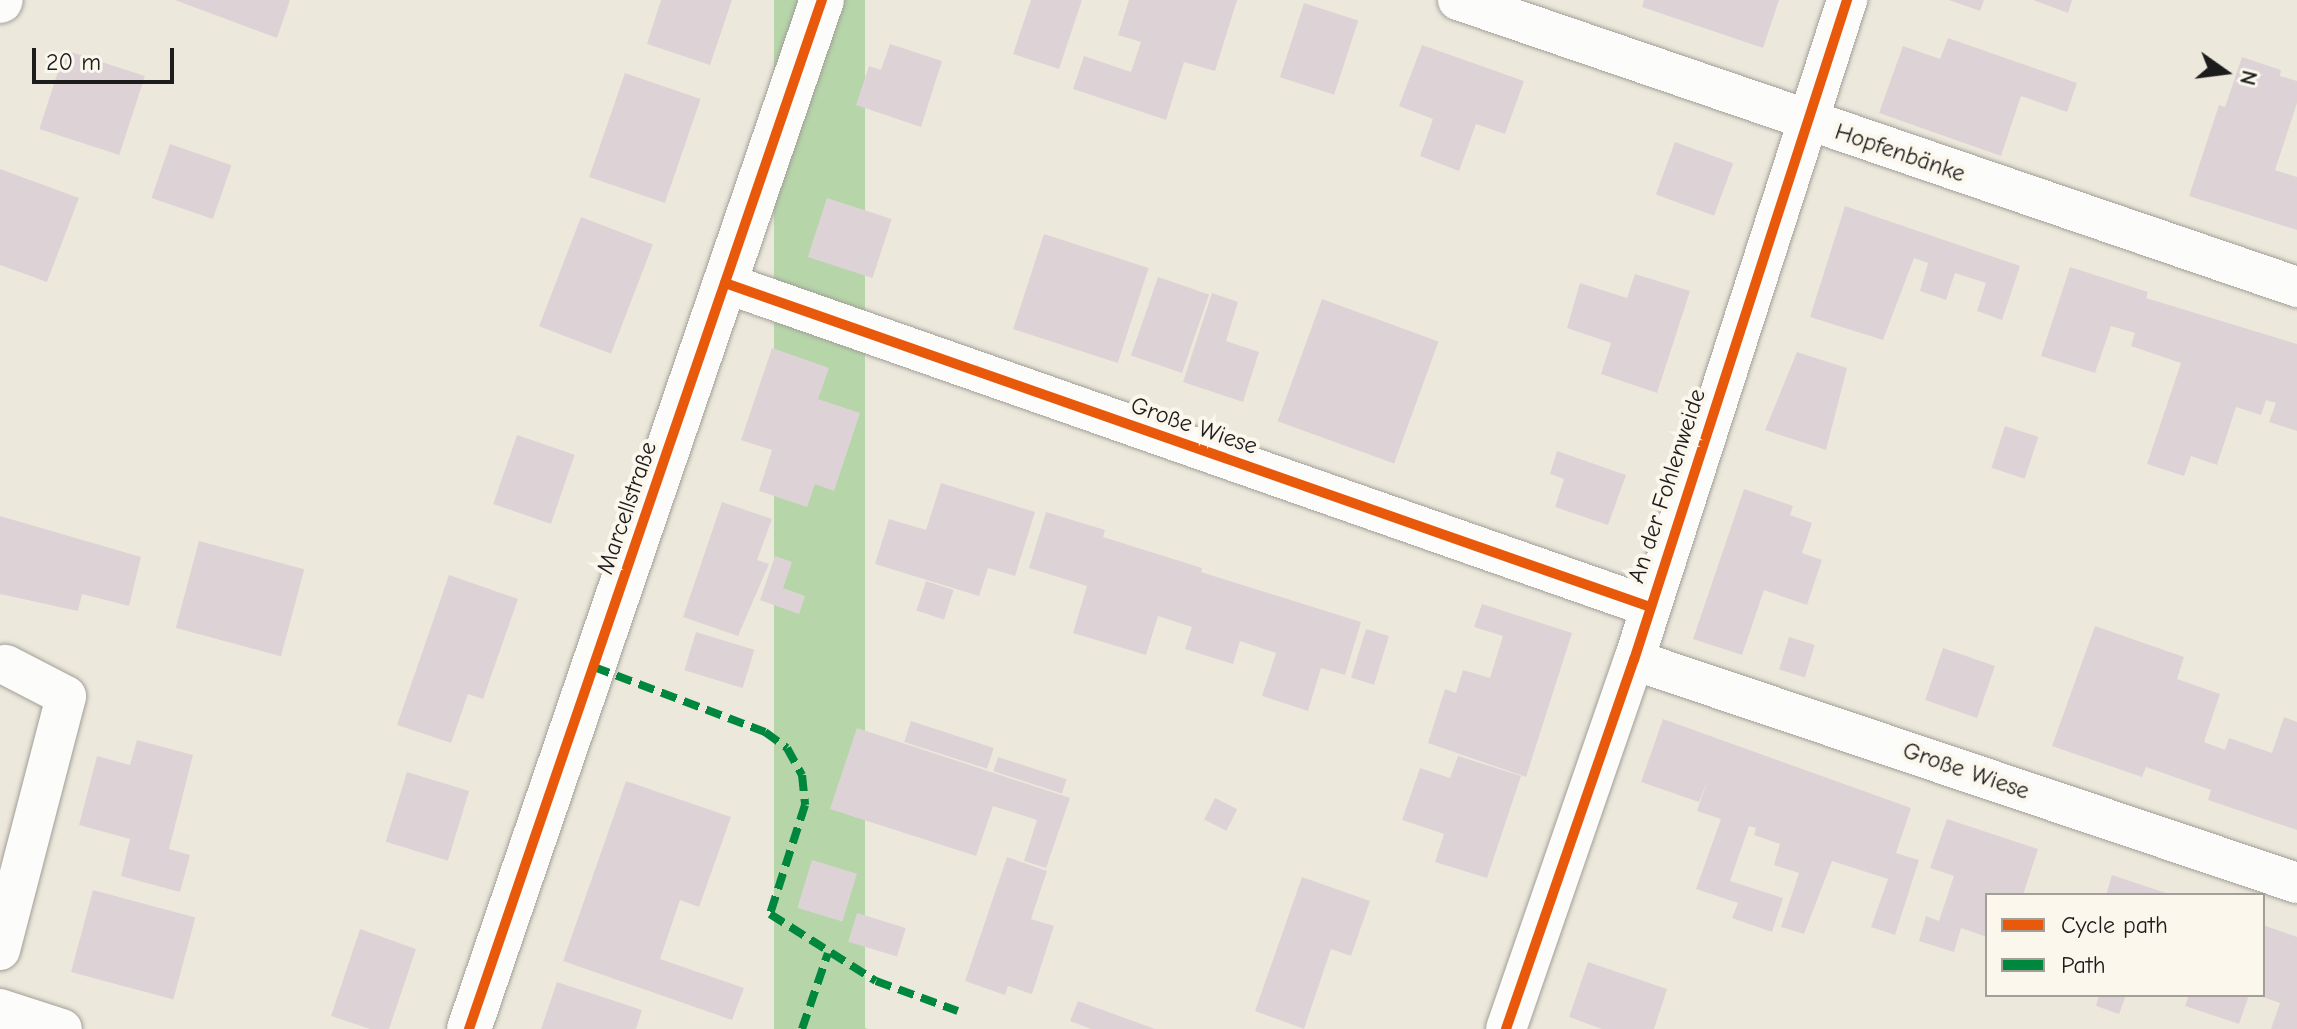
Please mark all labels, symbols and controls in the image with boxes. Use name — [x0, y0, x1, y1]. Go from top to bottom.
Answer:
scale bar — [36, 32, 178, 82]
north arrow — [2185, 32, 2265, 112]
text: 20 m — [46, 48, 101, 76]
text: N — [2234, 68, 2263, 88]
street label: Hopfenbänke — [1831, 117, 1969, 189]
street label: An der Fohlenweide — [1622, 385, 1712, 587]
street label: Große Wiese — [1127, 391, 1261, 461]
street label: Marcellstraße — [591, 438, 663, 578]
street label: Große Wiese — [1899, 736, 2033, 806]
legend — [1985, 893, 2265, 997]
text: Cycle path — [2061, 911, 2168, 939]
text: Path — [2061, 951, 2106, 979]

